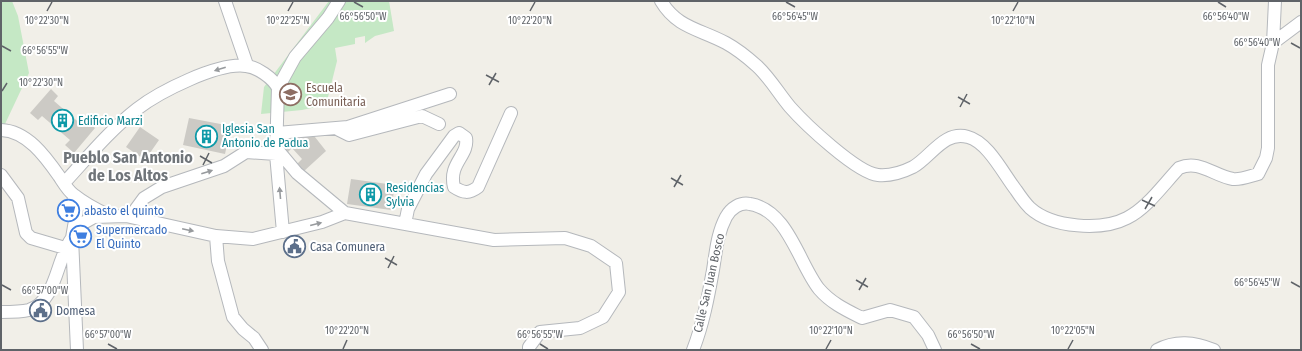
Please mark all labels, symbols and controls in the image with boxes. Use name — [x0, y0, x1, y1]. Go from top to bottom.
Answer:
text: 66°56'50"W — [340, 11, 387, 23]
text: 66°56'45"W — [772, 11, 818, 23]
text: 66°56'40"W — [1203, 11, 1250, 23]
text: 10°22'30"N — [25, 15, 69, 27]
text: 10°22'25"N — [266, 15, 310, 27]
text: 10°22'20"N — [508, 15, 552, 27]
text: 10°22'10"N — [991, 15, 1035, 27]
text: 66°56'40"W — [1234, 37, 1281, 49]
text: 66°56'55"W — [22, 45, 68, 57]
one-way arrow — [213, 66, 225, 72]
text: 10°22'30"N — [19, 77, 63, 89]
place label: Escuela Comunitaria — [306, 81, 366, 109]
school or university icon: Escuela Comunitaria — [277, 82, 303, 108]
building icon: Edificio Marzi — [50, 108, 76, 134]
place label: Edificio Marzi — [78, 114, 143, 128]
place label: Iglesia San Antonio de Padua — [222, 122, 309, 150]
building icon: Iglesia San Antonio de Padua — [194, 123, 220, 149]
district label: Pueblo San Antonio de Los Altos — [63, 148, 193, 185]
one-way arrow — [201, 169, 213, 175]
place label: Residencias Sylvia — [386, 181, 444, 209]
building icon: Residencias Sylvia — [358, 182, 384, 208]
one-way arrow — [276, 187, 283, 199]
supermarket icon: abasto el quinto — [55, 198, 81, 224]
place label: abasto el quinto — [84, 204, 164, 218]
one-way arrow — [309, 220, 322, 226]
place label: Supermercado El Quinto — [96, 223, 167, 251]
supermarket icon: Supermercado El Quinto — [68, 224, 94, 250]
one-way arrow — [182, 227, 194, 233]
street label: Calle San Juan Bosco — [691, 232, 727, 334]
public building icon: Casa Comunera — [282, 234, 308, 260]
place label: Casa Comunera — [310, 240, 385, 254]
text: 66°56'45"W — [1234, 277, 1280, 289]
text: 66°57'00"W — [22, 285, 69, 297]
public building icon: Domesa — [27, 298, 53, 324]
place label: Domesa — [56, 304, 95, 318]
text: 10°22'20"N — [325, 325, 369, 337]
text: 10°22'10"N — [809, 325, 853, 337]
text: 10°22'05"N — [1051, 325, 1095, 337]
text: 66°57'00"W — [85, 329, 132, 341]
text: 66°56'55"W — [517, 329, 563, 341]
text: 66°56'50"W — [948, 329, 995, 341]

